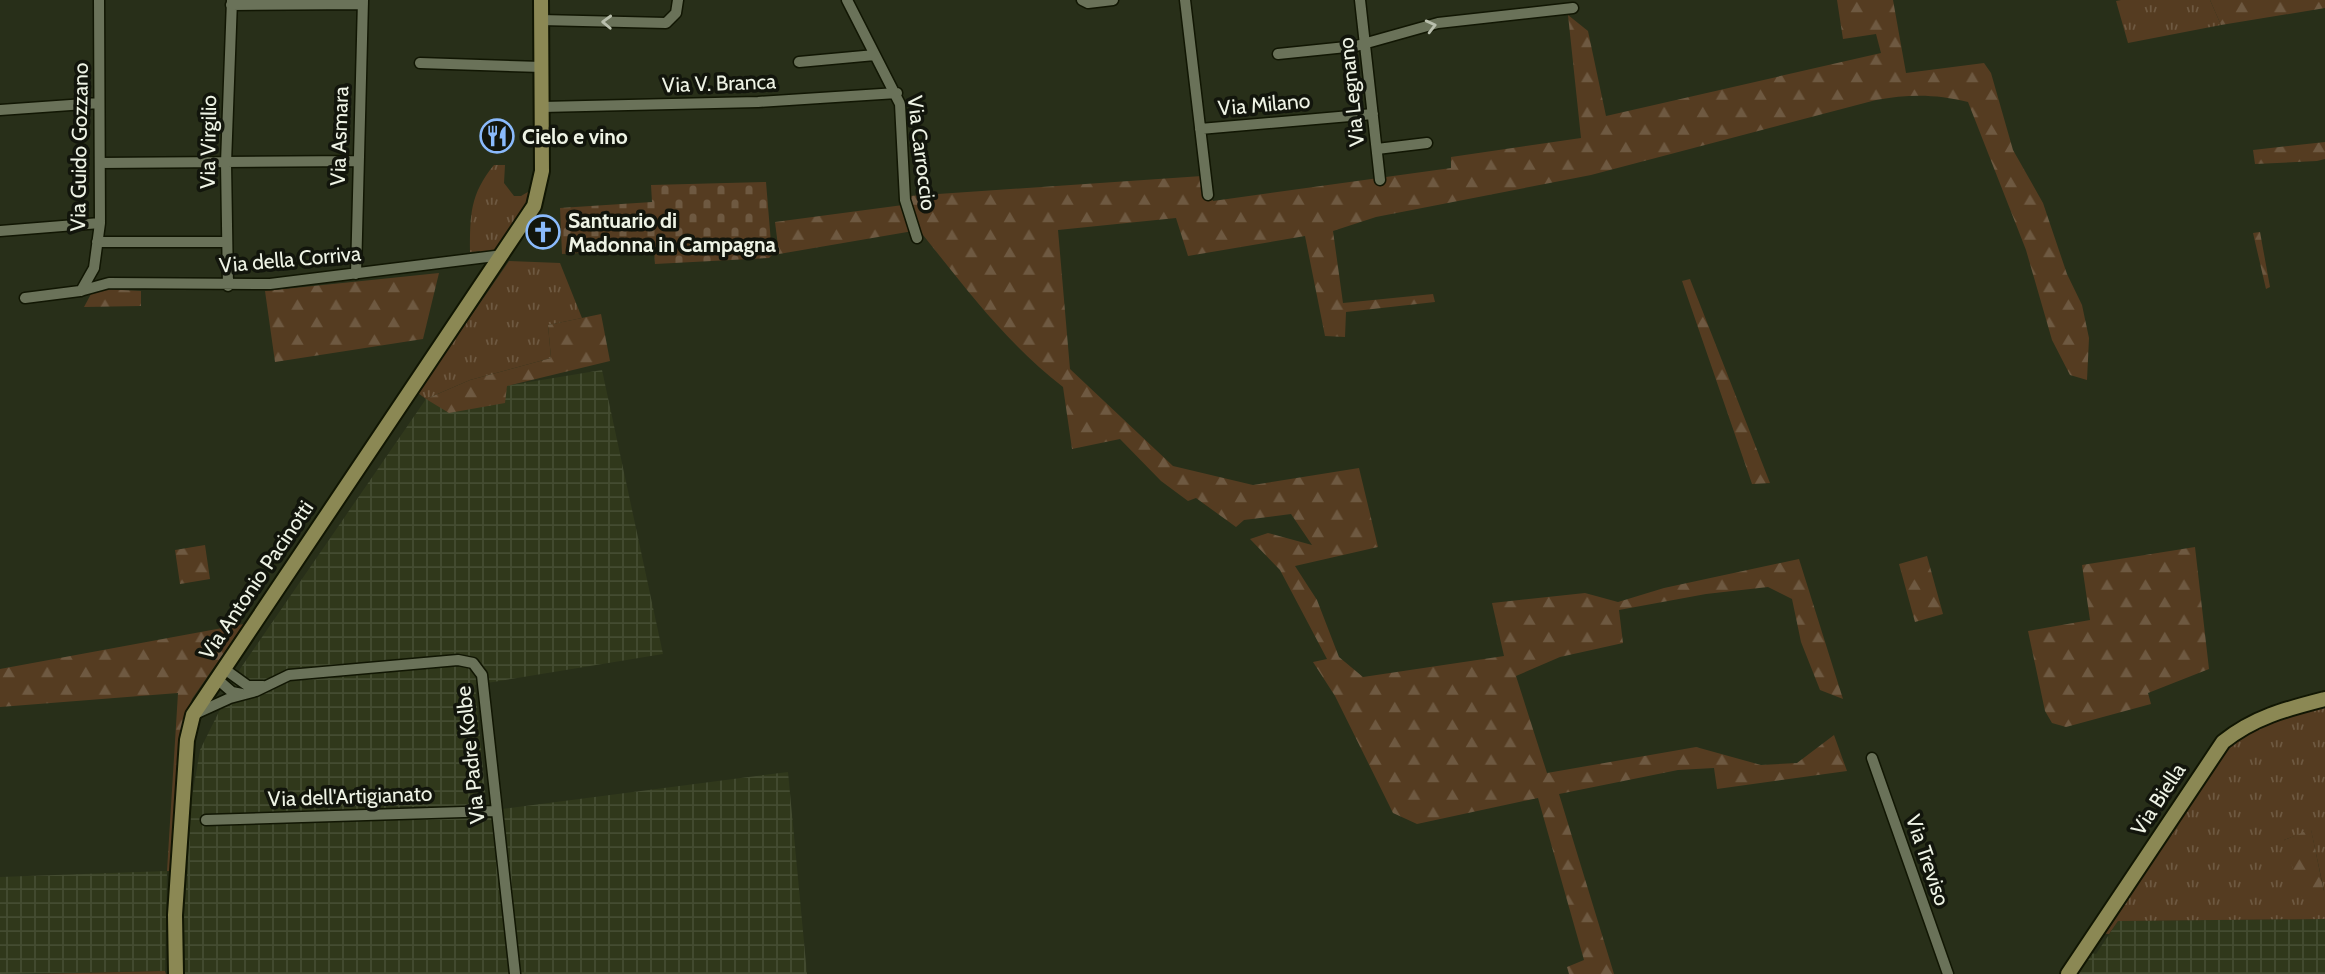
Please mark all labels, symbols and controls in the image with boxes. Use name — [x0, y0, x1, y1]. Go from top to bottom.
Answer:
one-way arrow — [601, 14, 612, 29]
one-way arrow — [1425, 20, 1437, 34]
street label: Via Legnano — [1333, 36, 1369, 148]
street label: Via Guido Gozzano — [65, 62, 93, 232]
street label: Via V. Branca — [661, 69, 777, 97]
street label: Via Asmara — [325, 86, 353, 186]
street label: Via Milano — [1217, 88, 1311, 120]
street label: Via Carroccio — [903, 94, 941, 212]
street label: Via Virgilio — [195, 95, 221, 189]
restaurant icon: Cielo e vino — [478, 117, 516, 155]
place label: Cielo e vino — [522, 124, 628, 149]
place label: Santuario di Madonna in Campagna — [568, 208, 777, 257]
church icon: Santuario di Madonna in Campagna — [524, 213, 562, 251]
street label: Via della Corriva — [218, 240, 362, 278]
street label: Via Antonio Pacinotti — [194, 496, 318, 664]
street label: Via Padre Kolbe — [450, 685, 490, 825]
street label: Via Biella — [2126, 758, 2190, 840]
street label: Via dell'Artigianato — [267, 781, 433, 811]
street label: Via Treviso — [1901, 811, 1955, 909]

